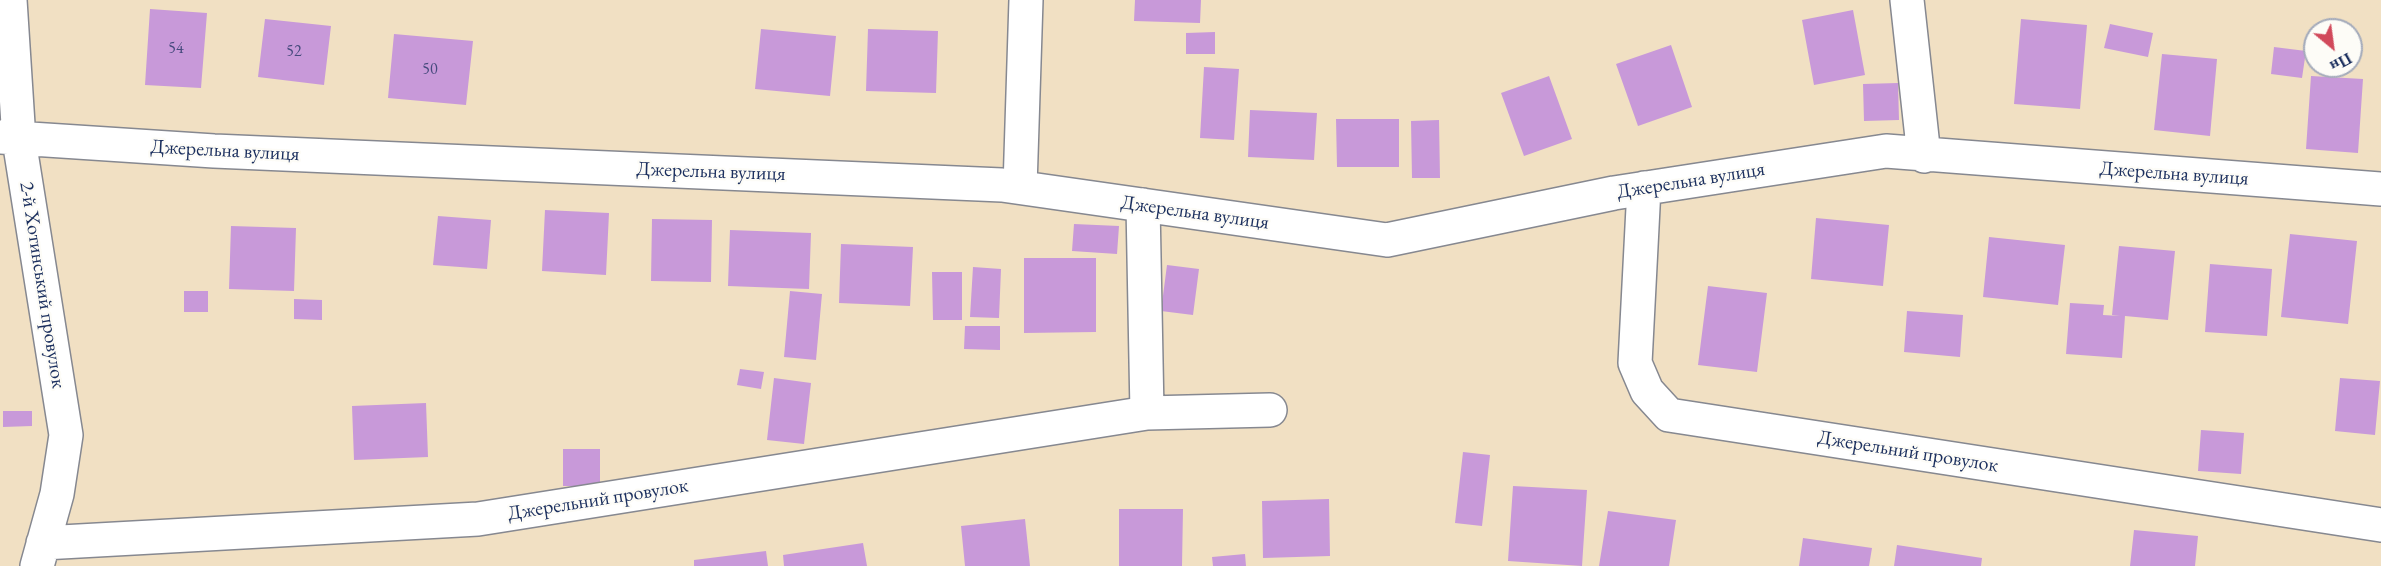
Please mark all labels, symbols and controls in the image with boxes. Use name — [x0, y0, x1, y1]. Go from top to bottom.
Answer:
north arrow — [2303, 18, 2363, 78]
house number: 54 — [168, 39, 184, 59]
house number: 52 — [286, 42, 302, 62]
text: Пн — [2326, 48, 2356, 77]
house number: 50 — [422, 60, 438, 80]
street label: Джерельна вулиця — [150, 135, 300, 167]
street label: Джерельна вулиця — [636, 157, 786, 187]
street label: Джерельна вулиця — [1615, 157, 1767, 205]
street label: Джерельна вулиця — [2099, 157, 2249, 191]
street label: 2-й Хотинський провулок — [14, 180, 70, 390]
street label: Джерельна вулиця — [1119, 191, 1271, 235]
street label: Джерельний провулок — [1816, 426, 2000, 478]
street label: Джерельний провулок — [506, 474, 690, 526]

